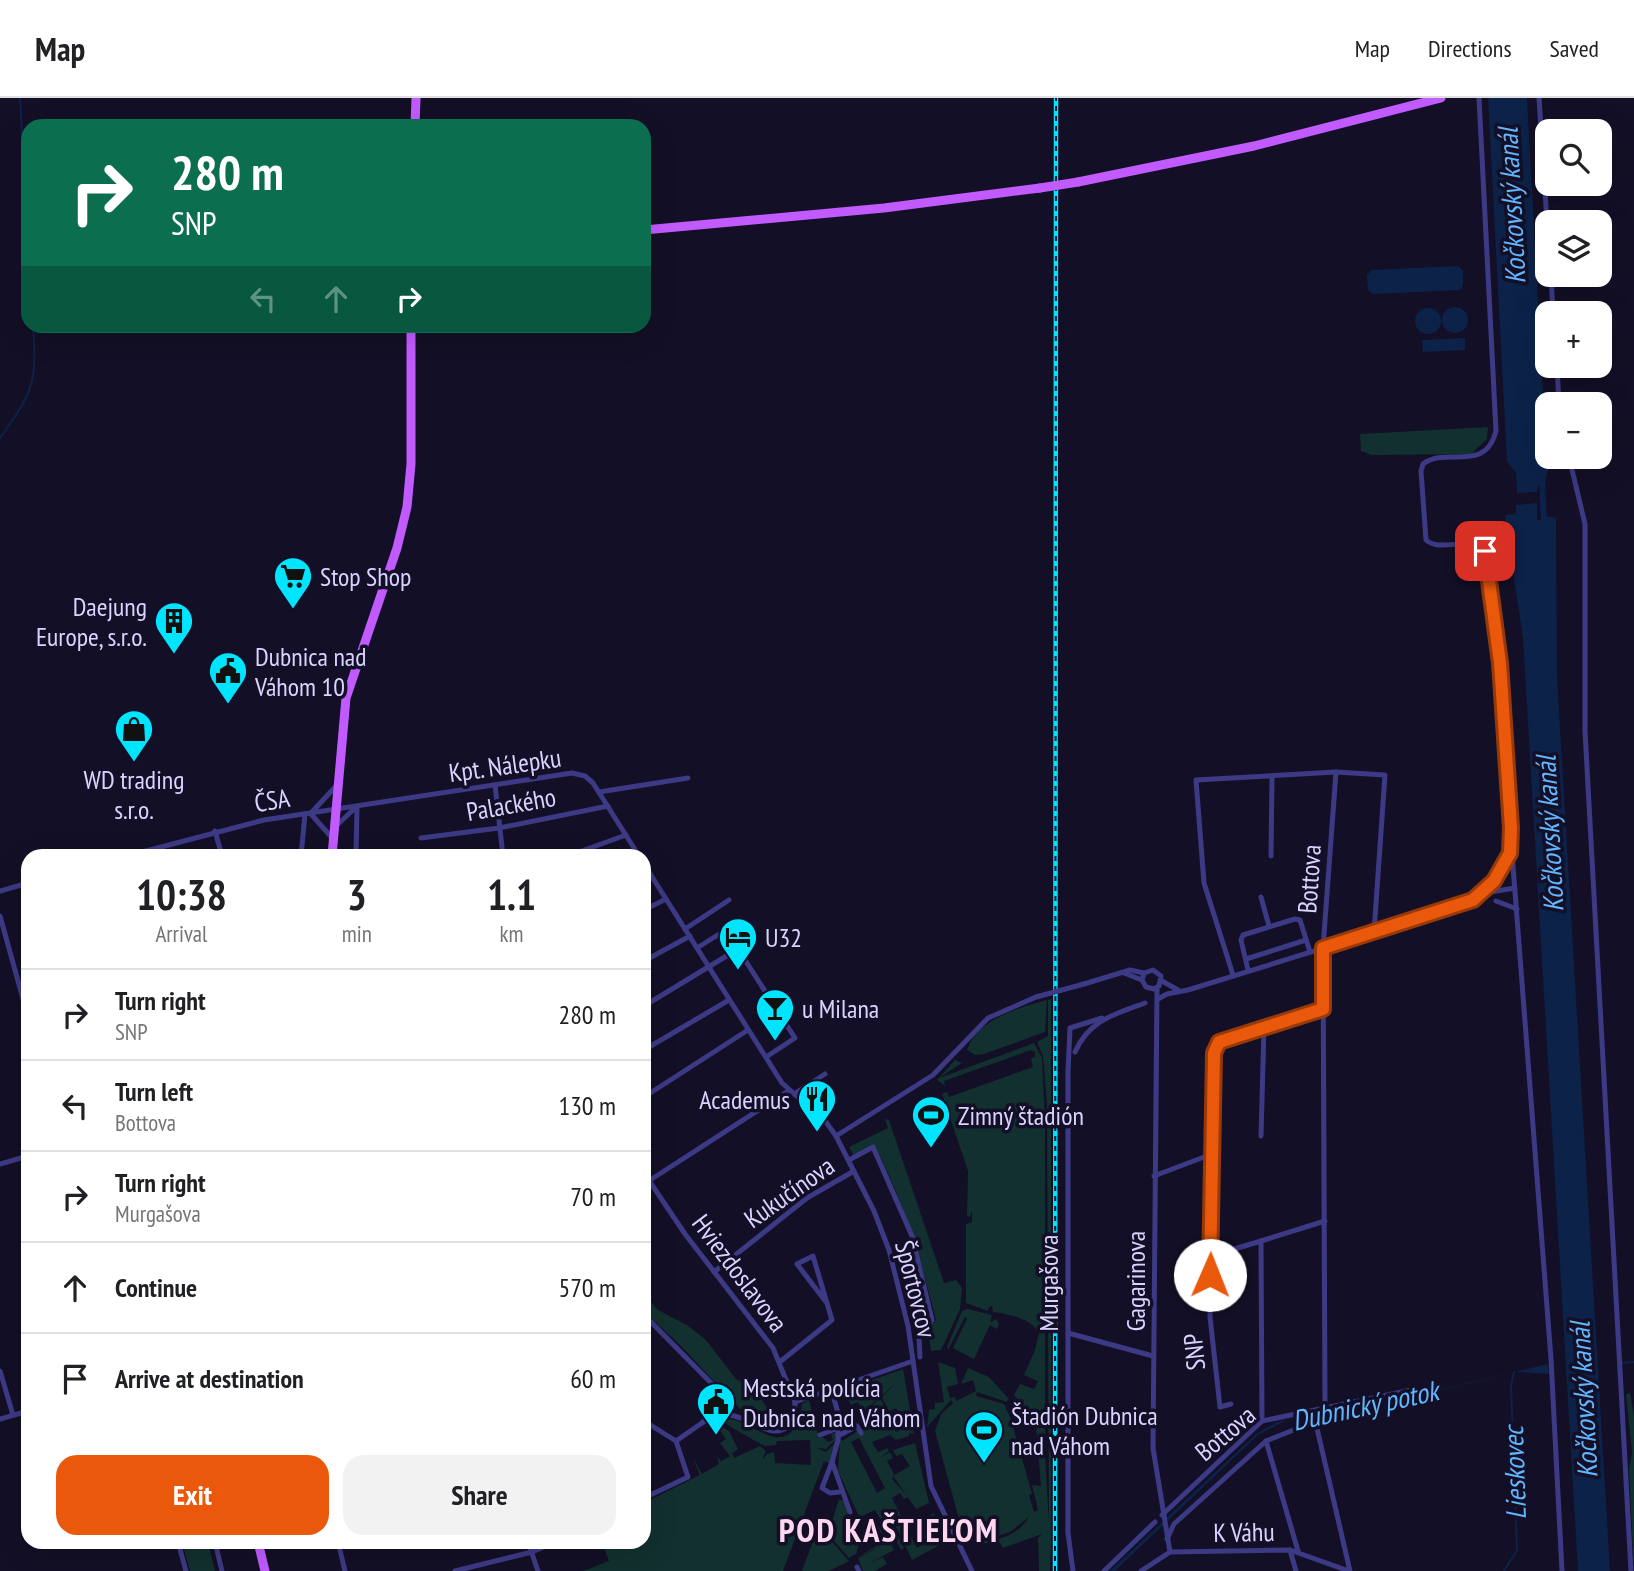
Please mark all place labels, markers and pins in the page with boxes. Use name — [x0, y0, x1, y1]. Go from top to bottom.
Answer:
pin — [1455, 521, 1515, 581]
supermarket icon: Stop Shop — [272, 555, 314, 610]
place label: Stop Shop — [320, 560, 411, 593]
place label: Daejung Europe, s.r.o. — [36, 590, 147, 653]
building icon: Daejung Europe, s.r.o. — [153, 600, 195, 655]
place label: Dubnica nad Váhom 10 — [254, 640, 367, 703]
public building icon: Dubnica nad Váhom 10 — [207, 650, 249, 705]
shop icon: WD trading s.r.o. — [113, 708, 155, 763]
place label: WD trading s.r.o. — [84, 763, 184, 826]
hotel icon: U32 — [717, 916, 759, 971]
place label: U32 — [765, 921, 802, 954]
bar icon: u Milana — [754, 987, 796, 1042]
place label: u Milana — [802, 992, 879, 1025]
restaurant icon: Academus — [796, 1078, 838, 1133]
place label: Academus — [699, 1083, 790, 1116]
sports icon: Zimný štadión — [910, 1094, 952, 1149]
place label: Zimný štadión — [958, 1099, 1084, 1132]
place label: Mestská polícia Dubnica nad Váhom — [743, 1371, 920, 1434]
public building icon: Mestská polícia Dubnica nad Váhom — [695, 1381, 737, 1436]
place label: Štadión Dubnica nad Váhom — [1011, 1399, 1158, 1462]
sports icon: Štadión Dubnica nad Váhom — [963, 1409, 1005, 1464]

